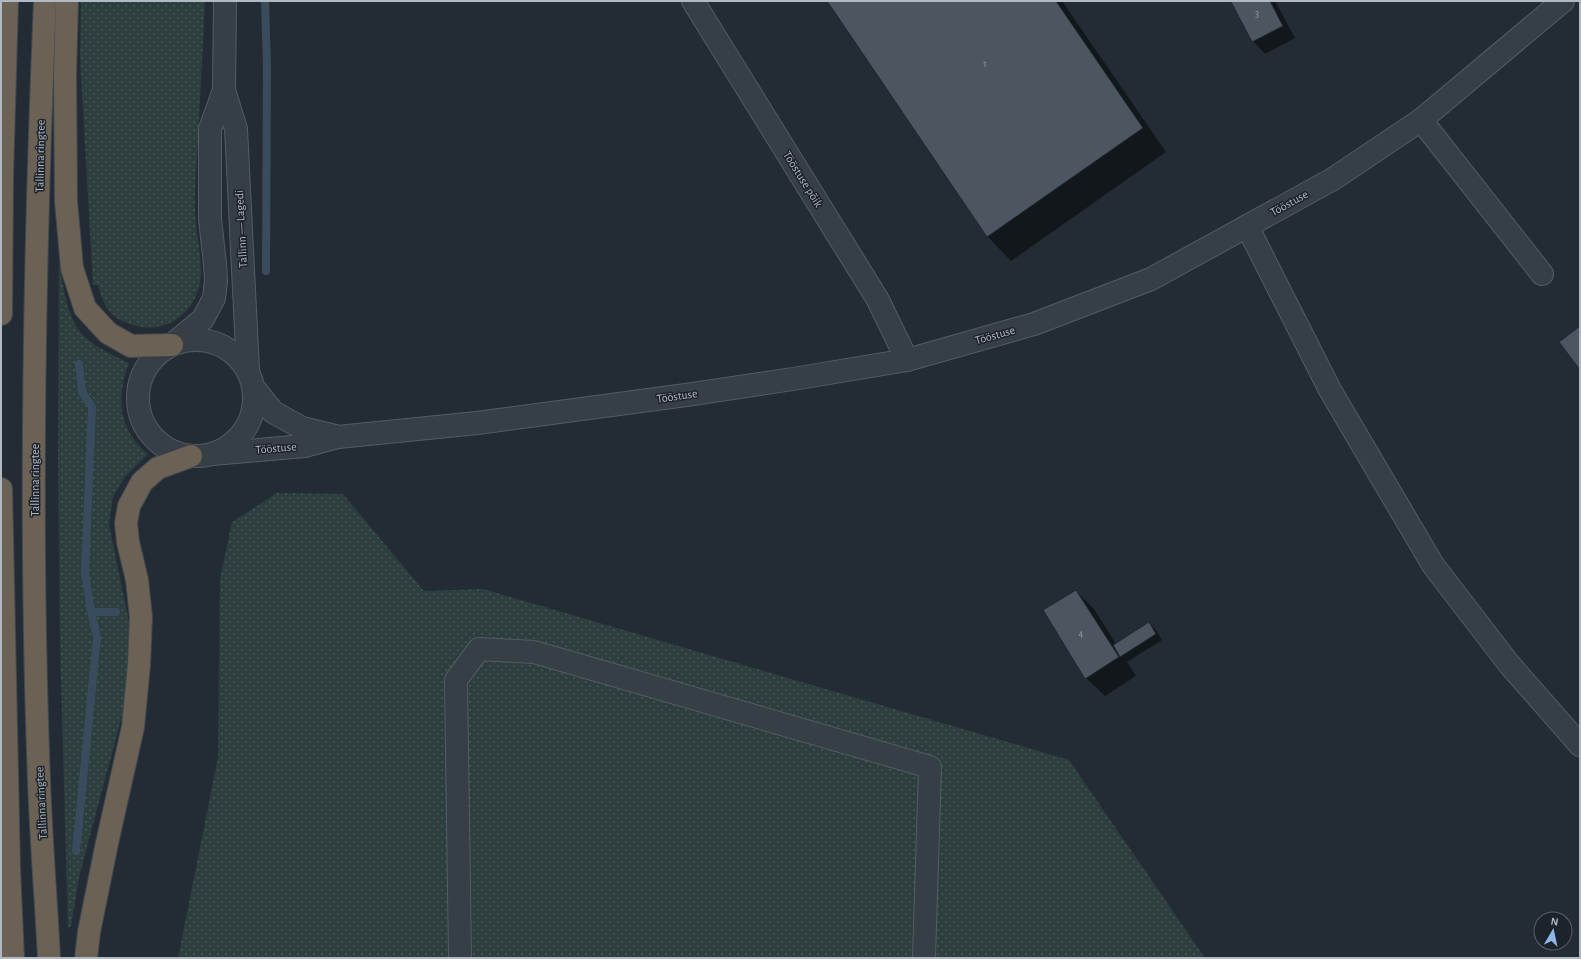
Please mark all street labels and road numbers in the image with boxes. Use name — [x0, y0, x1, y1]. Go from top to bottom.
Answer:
street label: Tallinna ringtee — [33, 120, 47, 192]
street label: Tööstuse põik — [781, 149, 825, 210]
street label: Tööstuse — [1268, 188, 1310, 218]
street label: Tallinn — Lagedi — [233, 190, 249, 268]
street label: Tööstuse — [974, 324, 1016, 346]
street label: Tööstuse — [656, 387, 698, 405]
street label: Tööstuse — [255, 440, 297, 456]
street label: Tallinna ringtee — [29, 444, 41, 516]
street label: Tallinna ringtee — [33, 766, 49, 840]

